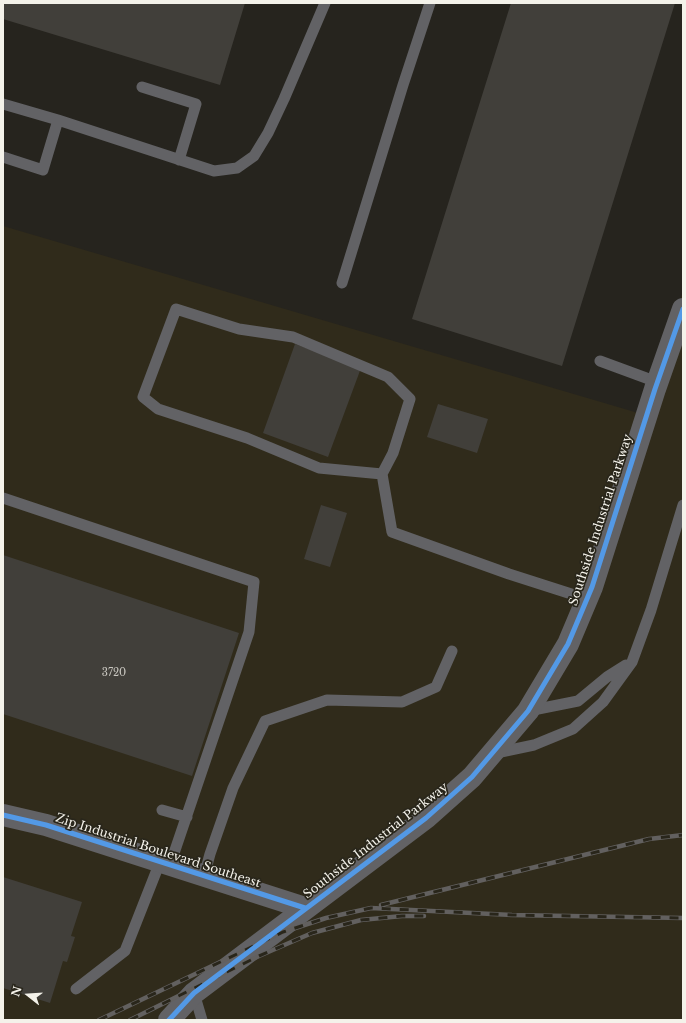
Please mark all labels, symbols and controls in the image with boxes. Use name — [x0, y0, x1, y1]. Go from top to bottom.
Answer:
street label: Southside Industrial Parkway — [566, 432, 636, 608]
house number: 3720 — [102, 667, 126, 679]
street label: Southside Industrial Parkway — [301, 780, 451, 902]
street label: Zip Industrial Boulevard Southeast — [54, 811, 262, 891]
north arrow — [8, 975, 48, 1015]
text: N — [8, 984, 25, 998]

